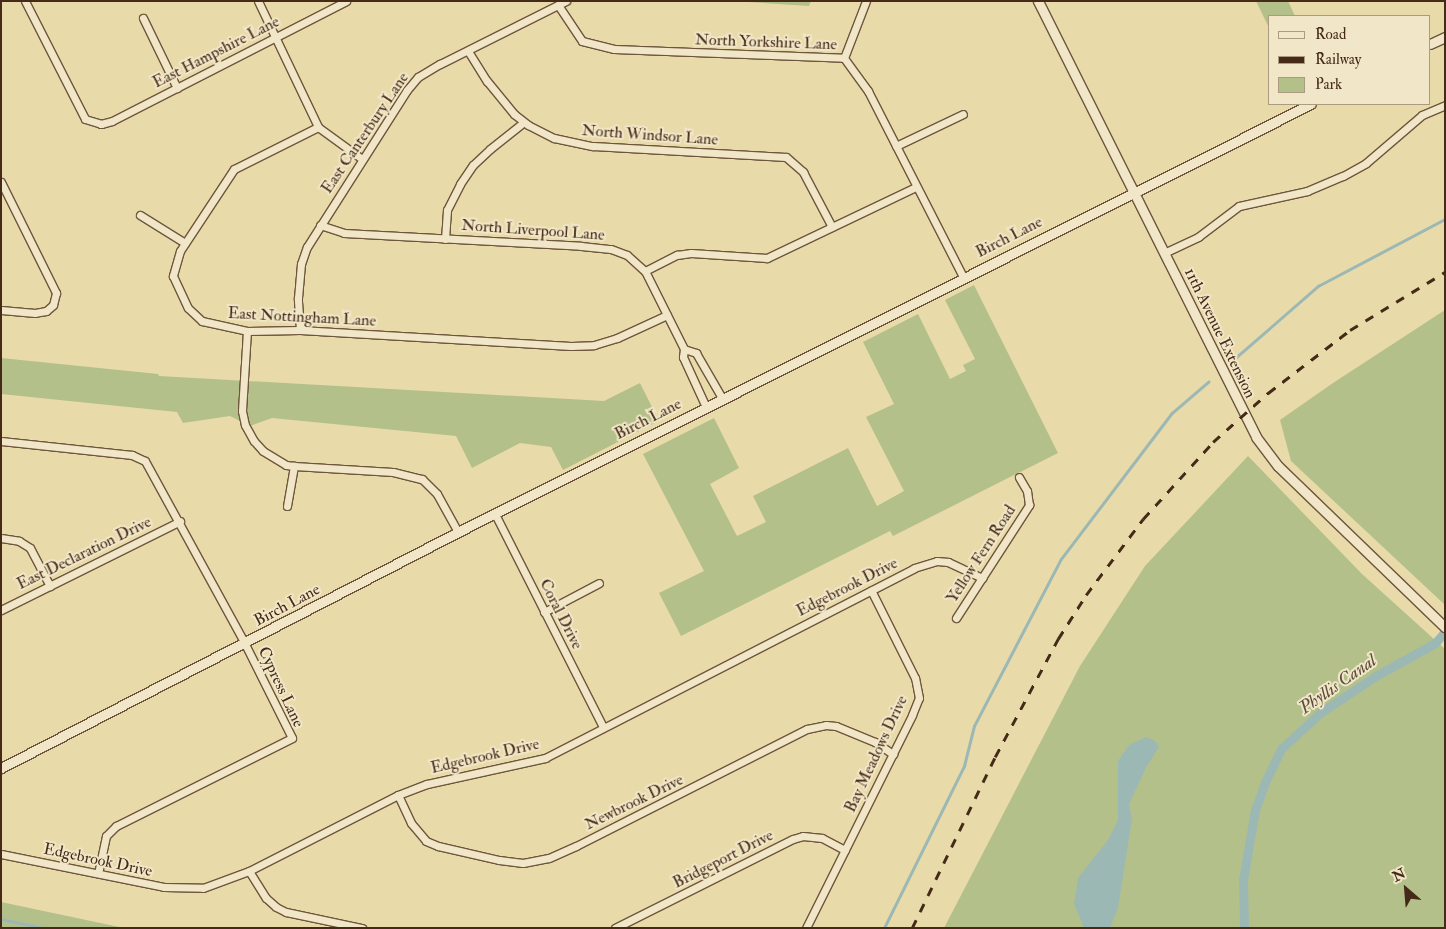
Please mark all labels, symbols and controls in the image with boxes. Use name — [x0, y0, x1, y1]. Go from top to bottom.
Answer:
street label: East Hampshire Lane — [150, 12, 282, 92]
legend — [1268, 15, 1431, 105]
text: Road — [1315, 25, 1346, 44]
street label: North Yorkshire Lane — [695, 30, 837, 54]
text: Railway — [1315, 50, 1361, 69]
street label: East Canterbury Lane — [317, 69, 413, 197]
text: Park — [1315, 75, 1342, 94]
street label: North Windsor Lane — [581, 121, 719, 149]
street label: Birch Lane — [973, 212, 1045, 262]
street label: North Liverpool Lane — [461, 215, 605, 245]
street label: 11th Avenue Extension — [1180, 265, 1260, 401]
street label: East Nottingham Lane — [227, 304, 377, 330]
street label: Birch Lane — [612, 394, 684, 444]
street label: Yellow Fern Road — [942, 502, 1020, 606]
street label: East Declaration Drive — [14, 512, 154, 594]
street label: Edgebrook Drive — [793, 553, 901, 621]
street label: Coral Drive — [535, 576, 587, 652]
street label: Birch Lane — [251, 580, 323, 630]
street label: Cypress Lane — [254, 644, 308, 730]
water label: Phyllis Canal — [1295, 651, 1381, 719]
street label: Bay Meadows Drive — [841, 693, 911, 815]
street label: Edgebrook Drive — [429, 734, 541, 778]
street label: Newbrook Drive — [582, 770, 686, 834]
street label: Bridgeport Drive — [670, 825, 776, 893]
street label: Edgebrook Drive — [42, 839, 154, 881]
north arrow — [1381, 864, 1431, 914]
text: N — [1390, 865, 1408, 886]

